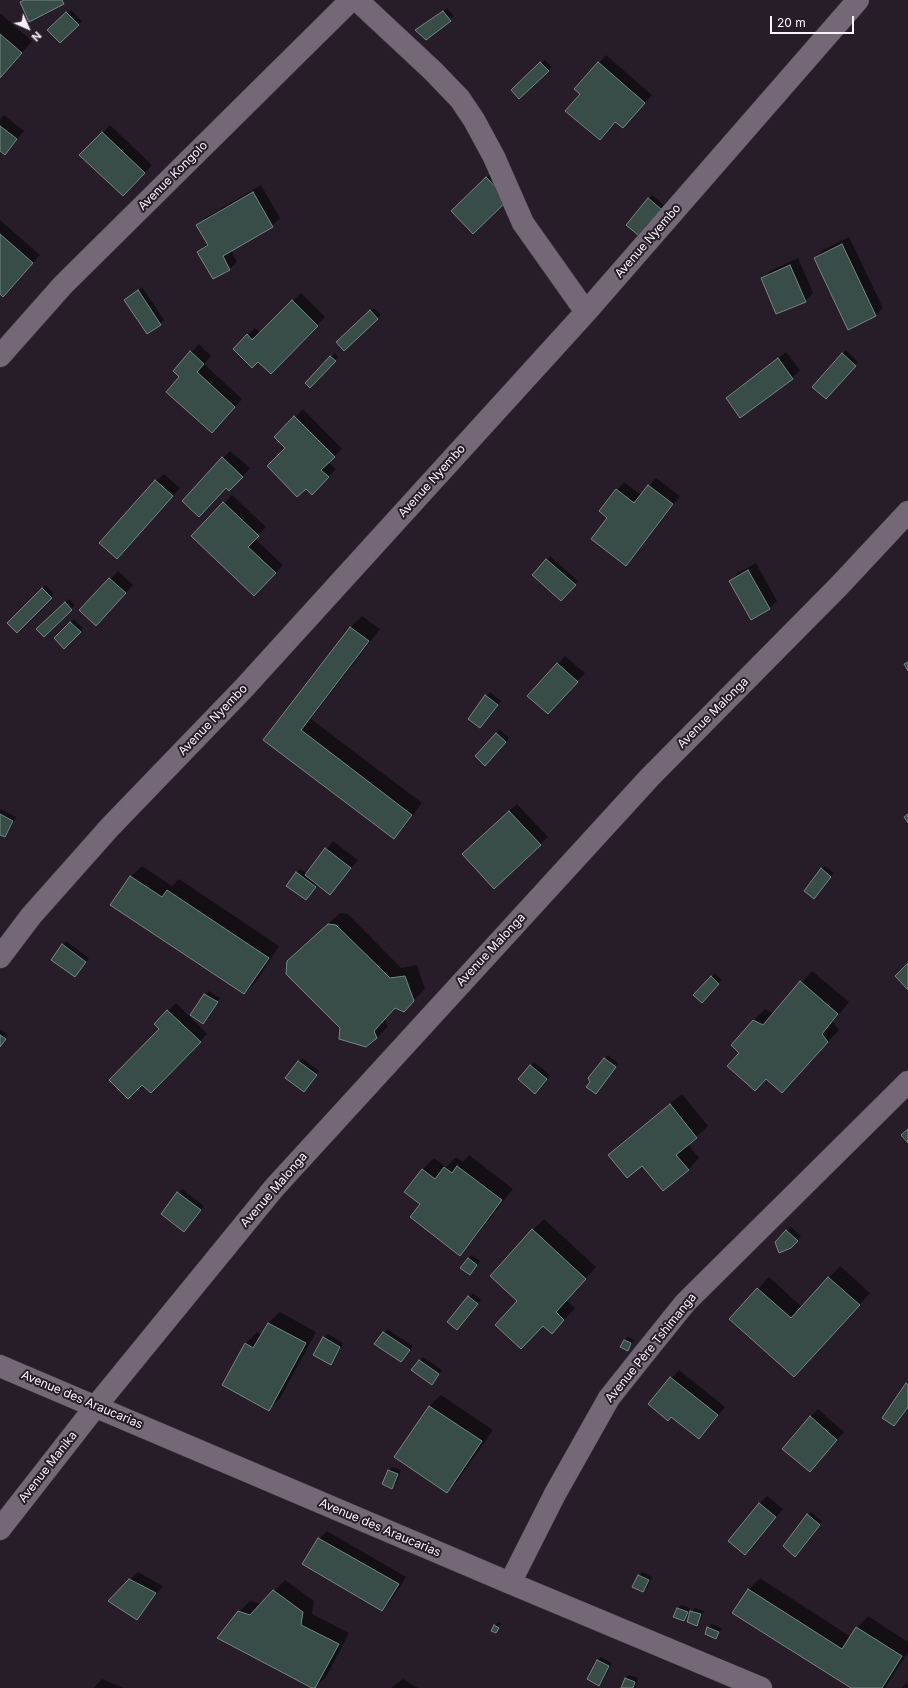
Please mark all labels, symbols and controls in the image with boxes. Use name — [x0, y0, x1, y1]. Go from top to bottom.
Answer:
north arrow — [8, 8, 48, 48]
scale bar — [772, 8, 856, 34]
text: 20 m — [777, 15, 806, 30]
text: N — [29, 29, 44, 44]
street label: Avenue Kongolo — [135, 138, 211, 214]
street label: Avenue Nyembo — [612, 201, 684, 281]
street label: Avenue Nyembo — [395, 442, 469, 520]
street label: Avenue Malonga — [675, 675, 751, 751]
street label: Avenue Nyembo — [175, 681, 251, 759]
street label: Avenue Malonga — [454, 911, 528, 989]
street label: Avenue Malonga — [238, 1150, 310, 1230]
street label: Avenue Père Tshimanga — [602, 1290, 700, 1406]
street label: Avenue des Araucarias — [19, 1368, 145, 1432]
street label: Avenue Manika — [16, 1429, 80, 1505]
street label: Avenue des Araucarias — [317, 1496, 443, 1560]

